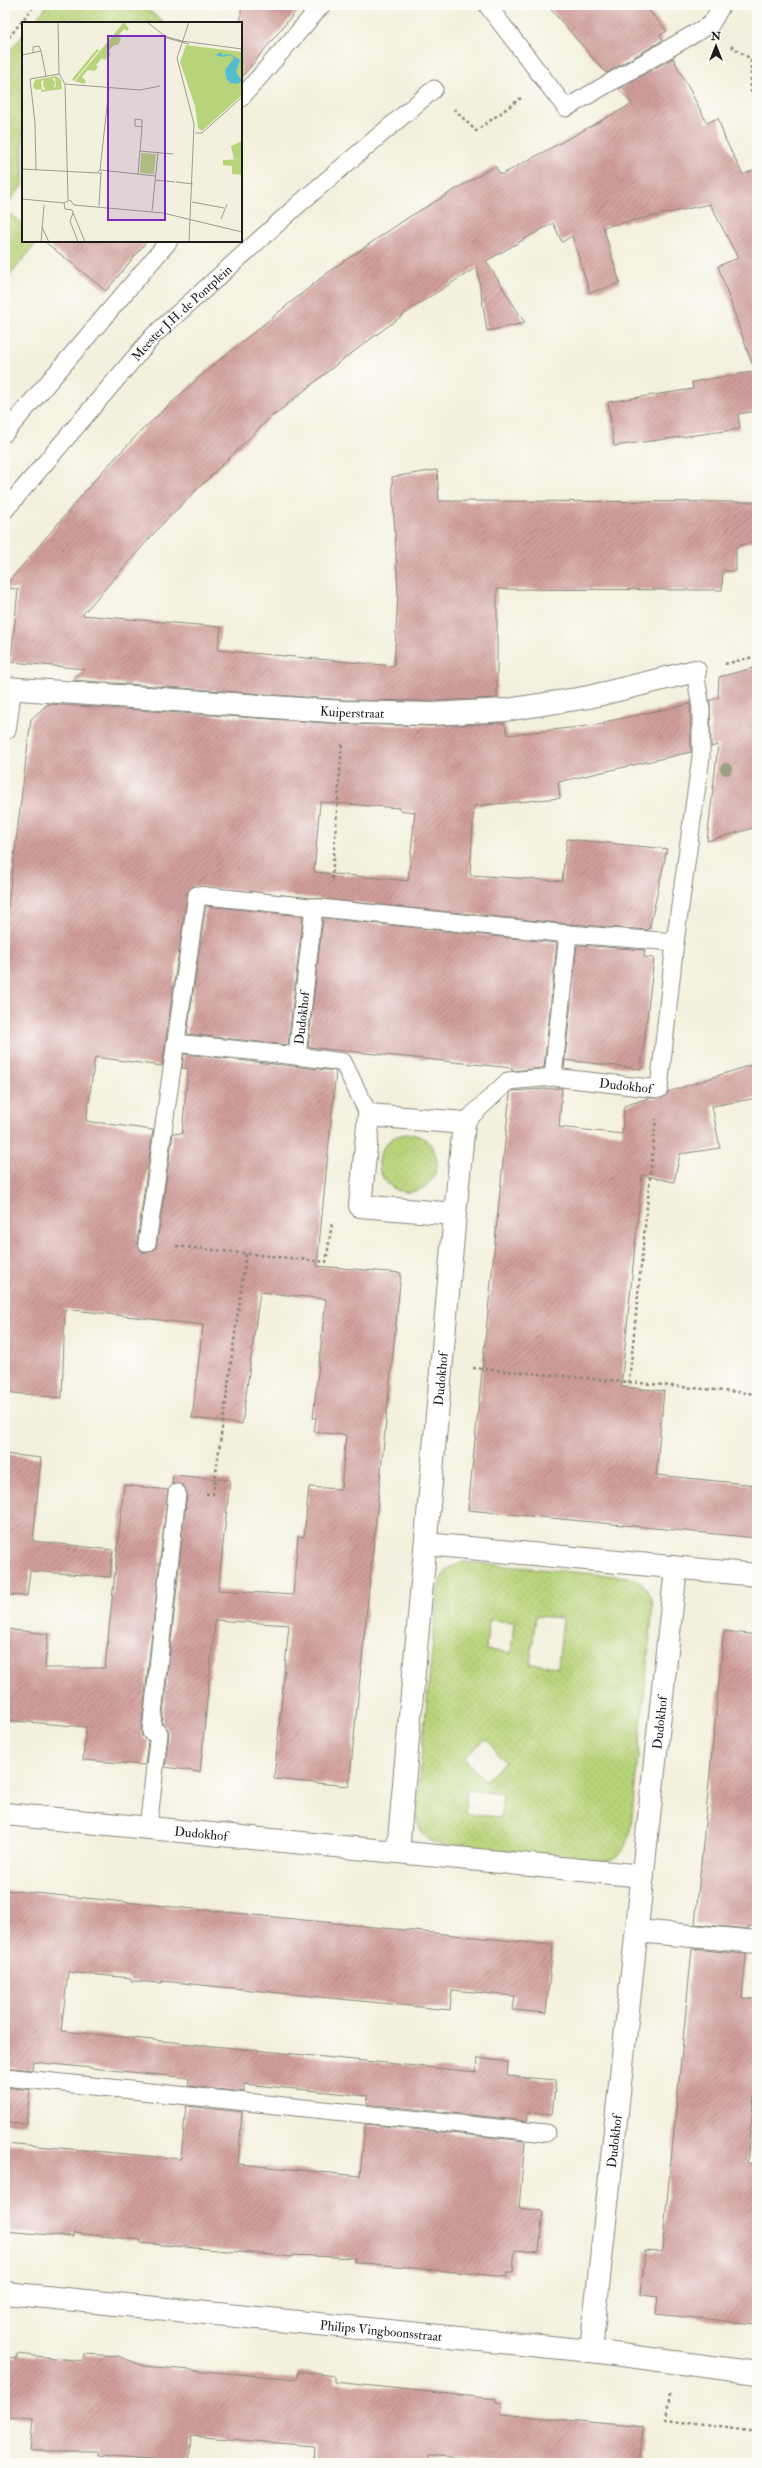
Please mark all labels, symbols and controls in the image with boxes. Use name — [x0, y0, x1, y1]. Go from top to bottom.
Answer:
inset map — [22, 22, 242, 242]
north arrow — [696, 26, 736, 66]
text: N — [710, 30, 722, 43]
street label: Meester J.H. de Pontplein — [128, 262, 236, 365]
street label: Kuiperstraat — [319, 703, 384, 722]
street label: Dudokhof — [291, 989, 314, 1045]
street label: Dudokhof — [598, 1075, 655, 1097]
street label: Dudokhof — [431, 1350, 452, 1406]
street label: Dudokhof — [649, 1694, 671, 1750]
street label: Dudokhof — [174, 1824, 230, 1845]
street label: Dudokhof — [604, 2112, 626, 2169]
street label: Philips Vingboonsstraat — [319, 2317, 443, 2345]

